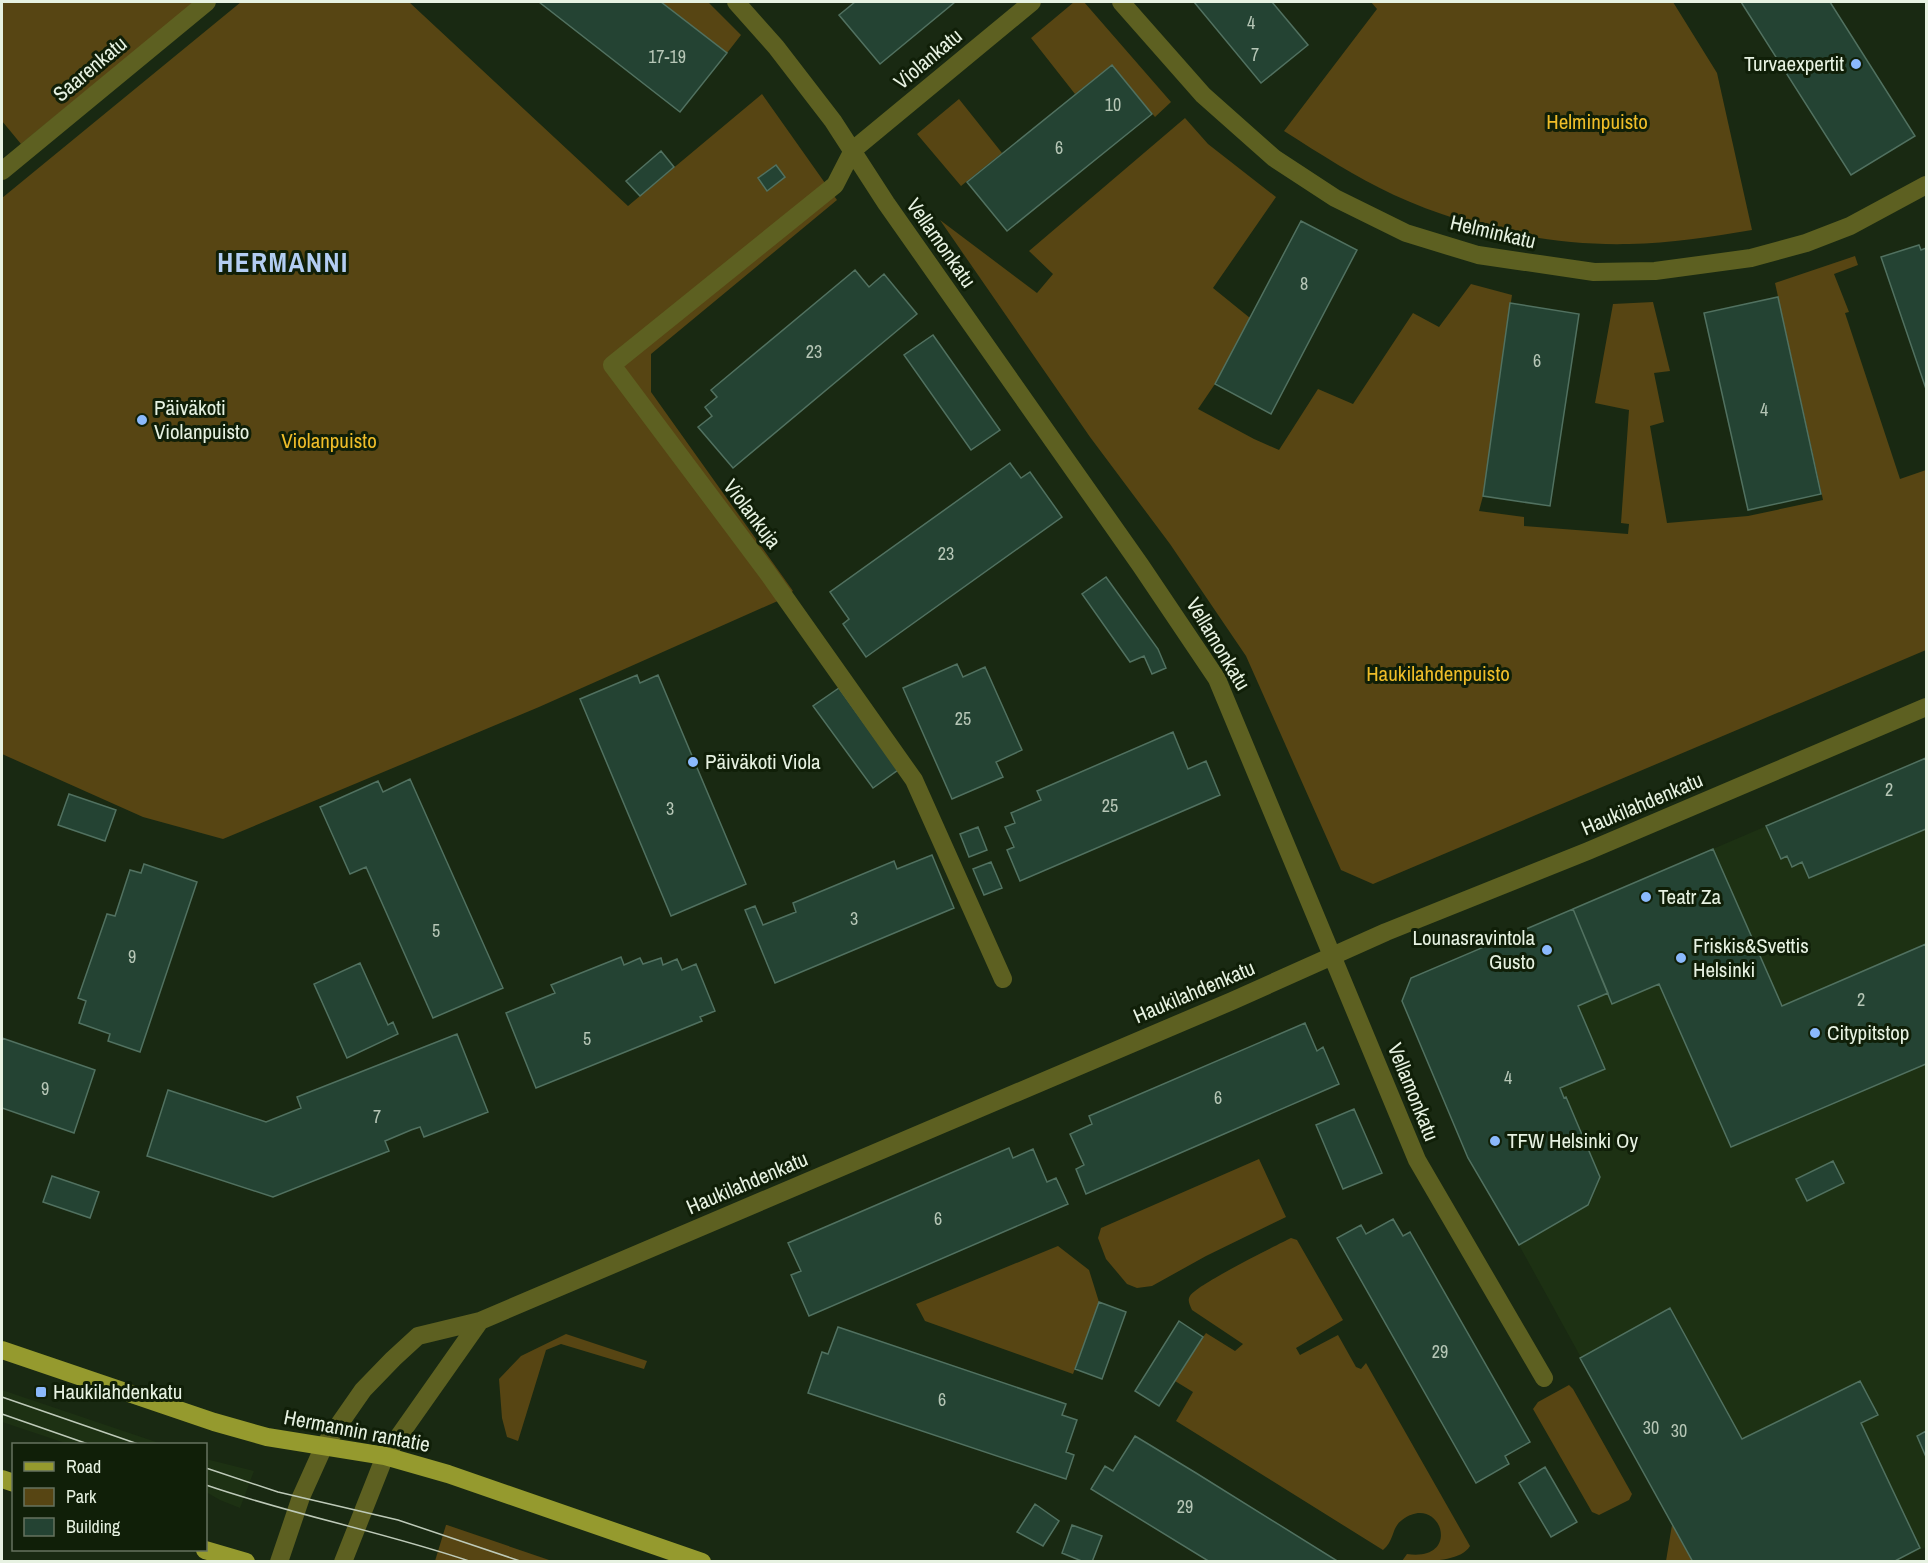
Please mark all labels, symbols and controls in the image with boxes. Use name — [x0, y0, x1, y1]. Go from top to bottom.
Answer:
house number: 4 — [1247, 10, 1255, 35]
street label: Violankatu — [887, 21, 968, 96]
street label: Saarenkatu — [47, 29, 133, 108]
house number: 7 — [1251, 42, 1259, 67]
house number: 17-19 — [648, 44, 686, 69]
place label: Turvaexpertit — [1744, 49, 1844, 78]
marker: Turvaexpertit — [1849, 57, 1863, 71]
house number: 10 — [1105, 92, 1121, 117]
park label: Helminpuisto — [1546, 107, 1648, 136]
house number: 6 — [1055, 135, 1063, 160]
street label: Vellamonkatu — [900, 192, 983, 293]
street label: Helminkatu — [1447, 208, 1539, 255]
district label: HERMANNI — [217, 244, 349, 280]
house number: 8 — [1300, 271, 1308, 296]
house number: 23 — [806, 339, 822, 364]
house number: 6 — [1533, 348, 1541, 373]
place label: Päiväkoti Violanpuisto — [154, 393, 249, 446]
house number: 4 — [1760, 397, 1768, 422]
marker: Päiväkoti Violanpuisto — [135, 413, 149, 427]
park label: Violanpuisto — [281, 426, 377, 455]
street label: Violankuja — [717, 473, 788, 555]
house number: 23 — [938, 541, 954, 566]
street label: Vellamonkatu — [1179, 592, 1257, 696]
park label: Haukilahdenpuisto — [1366, 659, 1510, 688]
house number: 25 — [955, 706, 971, 731]
place label: Päiväkoti Viola — [705, 747, 821, 776]
marker: Päiväkoti Viola — [686, 755, 700, 769]
street label: Haukilahdenkatu — [1577, 765, 1707, 842]
house number: 2 — [1885, 777, 1893, 802]
house number: 25 — [1102, 793, 1118, 818]
house number: 3 — [666, 796, 674, 821]
place label: Teatr Za — [1658, 882, 1722, 911]
marker: Teatr Za — [1639, 890, 1653, 904]
house number: 3 — [850, 906, 858, 931]
house number: 5 — [432, 918, 440, 943]
place label: Lounasravintola Gusto — [1412, 923, 1535, 976]
place label: Friskis&Svettis Helsinki — [1693, 931, 1809, 984]
marker: Lounasravintola Gusto — [1540, 943, 1554, 957]
house number: 9 — [128, 944, 136, 969]
marker: Friskis&Svettis Helsinki — [1674, 951, 1688, 965]
street label: Haukilahdenkatu — [1129, 953, 1259, 1030]
house number: 2 — [1857, 987, 1865, 1012]
place label: Citypitstop — [1827, 1018, 1909, 1047]
house number: 5 — [583, 1026, 591, 1051]
marker: Citypitstop — [1808, 1026, 1822, 1040]
street label: Vellamonkatu — [1381, 1038, 1446, 1145]
house number: 4 — [1504, 1065, 1512, 1090]
house number: 9 — [41, 1076, 49, 1101]
house number: 6 — [1214, 1085, 1222, 1110]
house number: 7 — [373, 1104, 381, 1129]
place label: TFW Helsinki Oy — [1507, 1126, 1638, 1155]
marker: TFW Helsinki Oy — [1488, 1134, 1502, 1148]
street label: Haukilahdenkatu — [682, 1144, 812, 1221]
house number: 6 — [934, 1206, 942, 1231]
house number: 29 — [1432, 1339, 1448, 1364]
place label: Haukilahdenkatu — [53, 1377, 182, 1406]
marker: Haukilahdenkatu — [34, 1385, 48, 1399]
house number: 6 — [938, 1387, 946, 1412]
street label: Hermannin rantatie — [282, 1402, 433, 1459]
house number: 30 — [1643, 1415, 1659, 1440]
house number: 30 — [1671, 1418, 1687, 1443]
legend — [12, 1443, 207, 1551]
text: Road — [66, 1454, 101, 1479]
text: Park — [66, 1484, 97, 1509]
house number: 29 — [1177, 1494, 1193, 1519]
text: Building — [66, 1514, 121, 1539]

